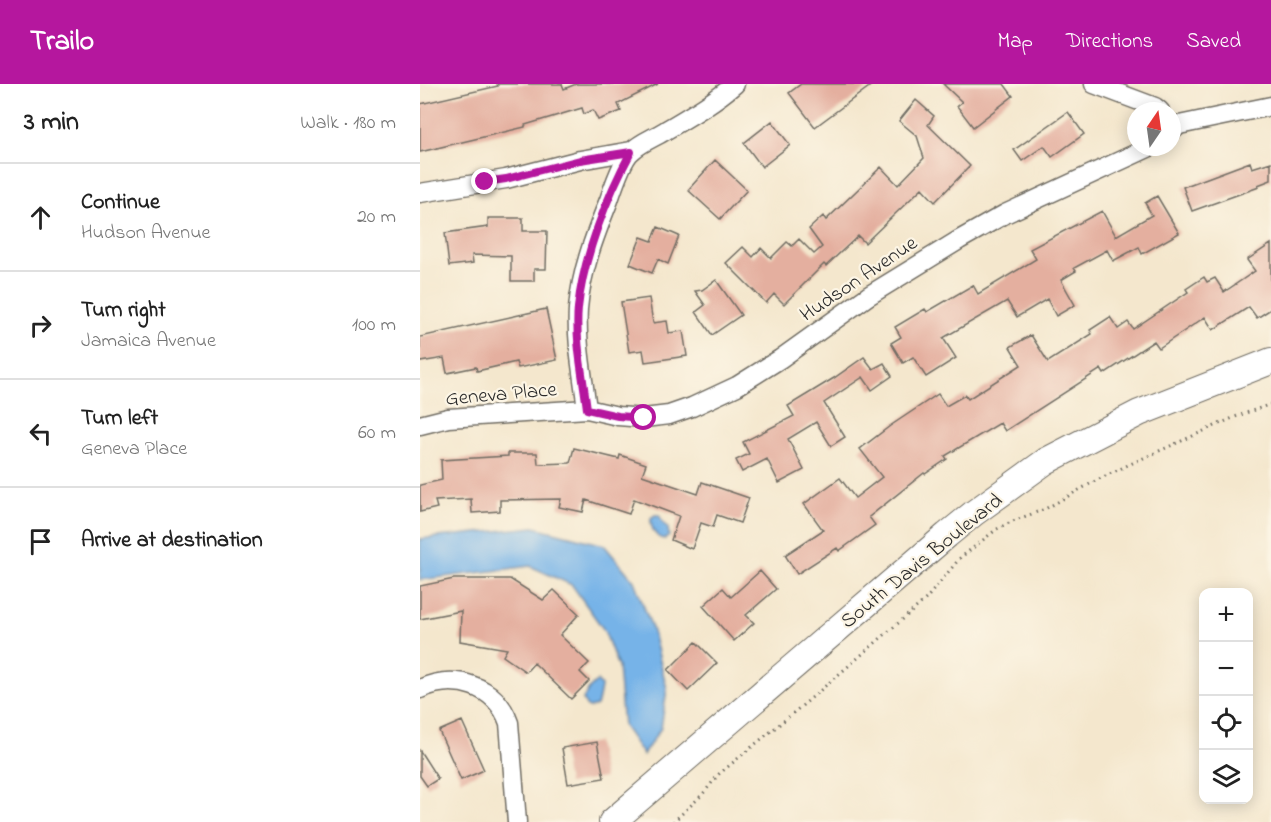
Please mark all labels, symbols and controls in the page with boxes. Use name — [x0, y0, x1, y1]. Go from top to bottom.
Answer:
text: Trailo — [30, 22, 94, 63]
text: Map — [997, 27, 1033, 57]
text: Directions — [1066, 27, 1153, 57]
text: Saved — [1186, 27, 1241, 57]
north arrow — [1127, 102, 1181, 156]
text: 3 min — [24, 104, 79, 142]
text: Walk · 180 m — [300, 109, 396, 138]
route end — [471, 168, 497, 194]
text: Continue — [81, 187, 160, 219]
icon: ahead — [24, 201, 57, 234]
text: 20 m — [357, 203, 396, 232]
text: Hudson Avenue — [81, 219, 210, 248]
street label: Hudson Avenue — [794, 229, 924, 330]
text: Turn right — [81, 295, 166, 327]
icon: right — [24, 309, 57, 342]
text: 100 m — [352, 311, 396, 340]
text: Jamaica Avenue — [81, 327, 216, 356]
street label: Geneva Place — [444, 375, 559, 415]
text: Turn left — [81, 403, 158, 435]
route start — [630, 404, 656, 430]
icon: left — [24, 417, 57, 450]
text: 60 m — [358, 419, 396, 448]
text: Geneva Place — [81, 435, 187, 464]
street label: South Davis Boulevard — [835, 487, 1010, 636]
icon: arrive — [24, 525, 57, 558]
text: Arrive at destination — [81, 525, 263, 557]
map controls — [1199, 588, 1253, 804]
button: + — [1199, 588, 1253, 642]
button: − — [1199, 642, 1253, 696]
button: locate — [1199, 696, 1253, 750]
button: layers — [1199, 750, 1253, 804]

